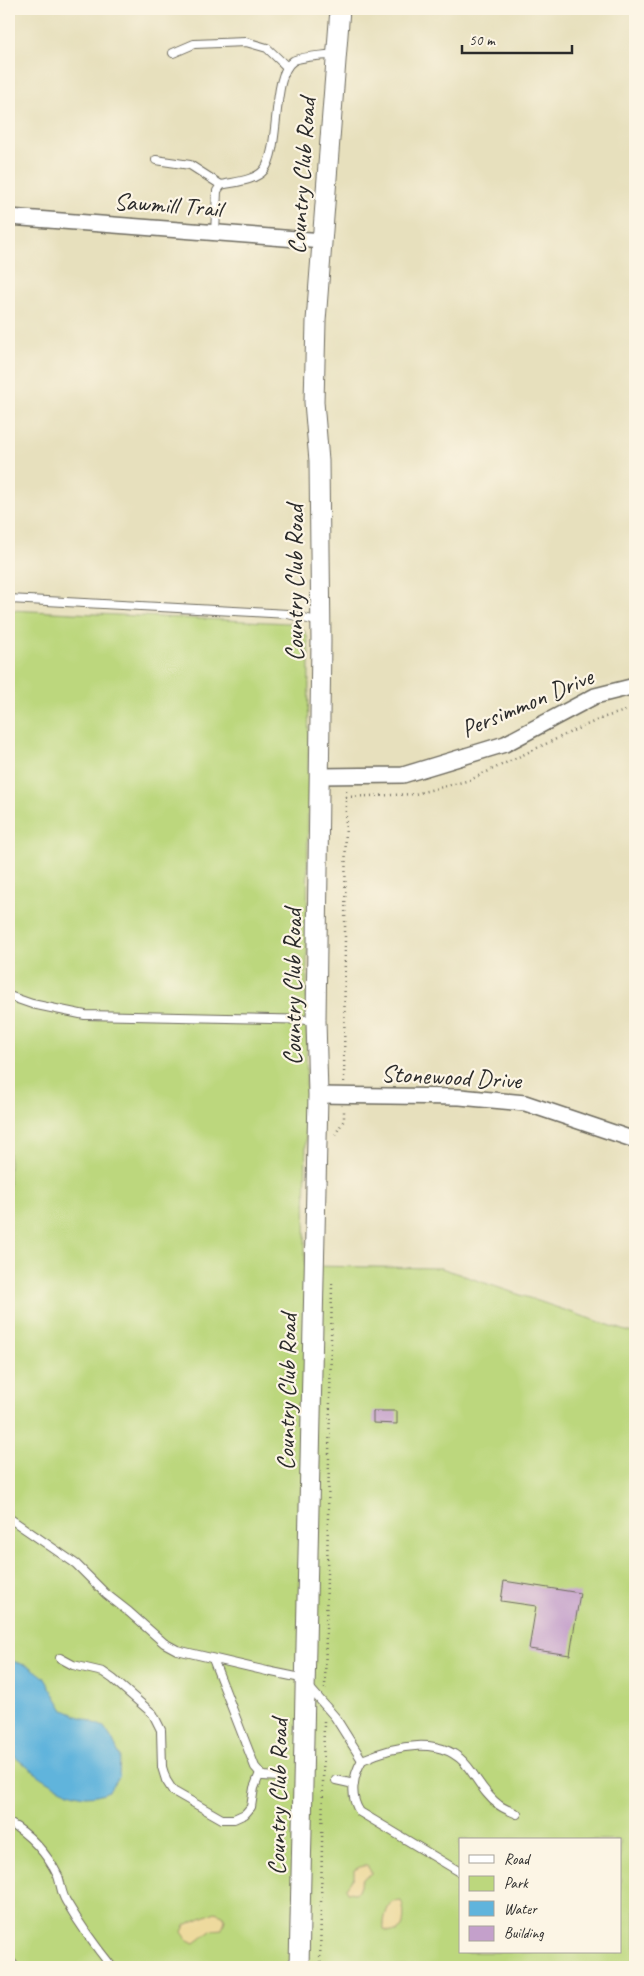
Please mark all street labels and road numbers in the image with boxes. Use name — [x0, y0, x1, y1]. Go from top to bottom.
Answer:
street label: Country Club Road — [281, 93, 324, 255]
street label: Sawmill Trail — [113, 185, 228, 225]
street label: Country Club Road — [279, 501, 311, 661]
street label: Persimmon Drive — [456, 660, 600, 745]
street label: Country Club Road — [277, 905, 309, 1065]
street label: Stonewood Drive — [380, 1057, 524, 1097]
street label: Country Club Road — [270, 1309, 304, 1471]
street label: Country Club Road — [261, 1714, 295, 1876]

